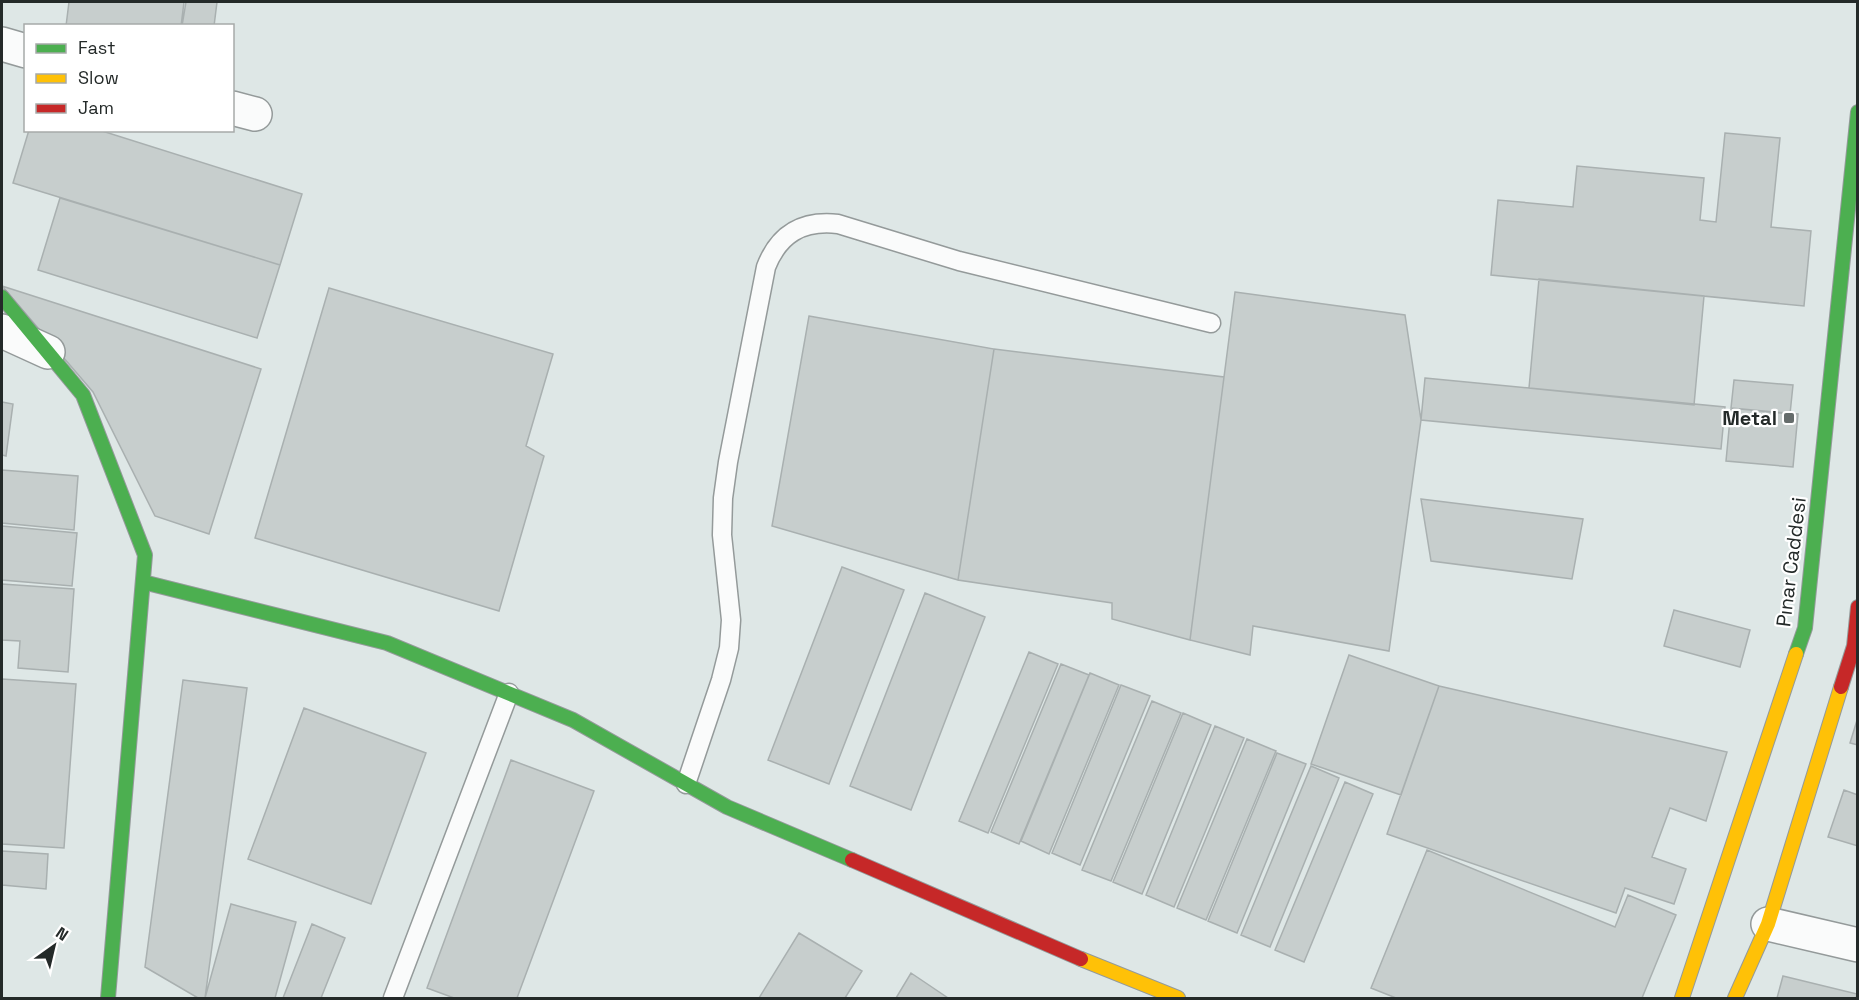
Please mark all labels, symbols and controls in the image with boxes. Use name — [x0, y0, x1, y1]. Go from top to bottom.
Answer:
legend — [24, 24, 234, 132]
text: Fast — [78, 36, 115, 59]
text: Slow — [78, 66, 119, 89]
text: Jam — [78, 96, 114, 119]
place label: Metal — [1722, 405, 1777, 431]
marker: Metal — [1782, 411, 1796, 425]
street label: Pınar Caddesi — [1770, 496, 1812, 628]
north arrow — [24, 916, 84, 976]
text: N — [52, 922, 72, 946]

